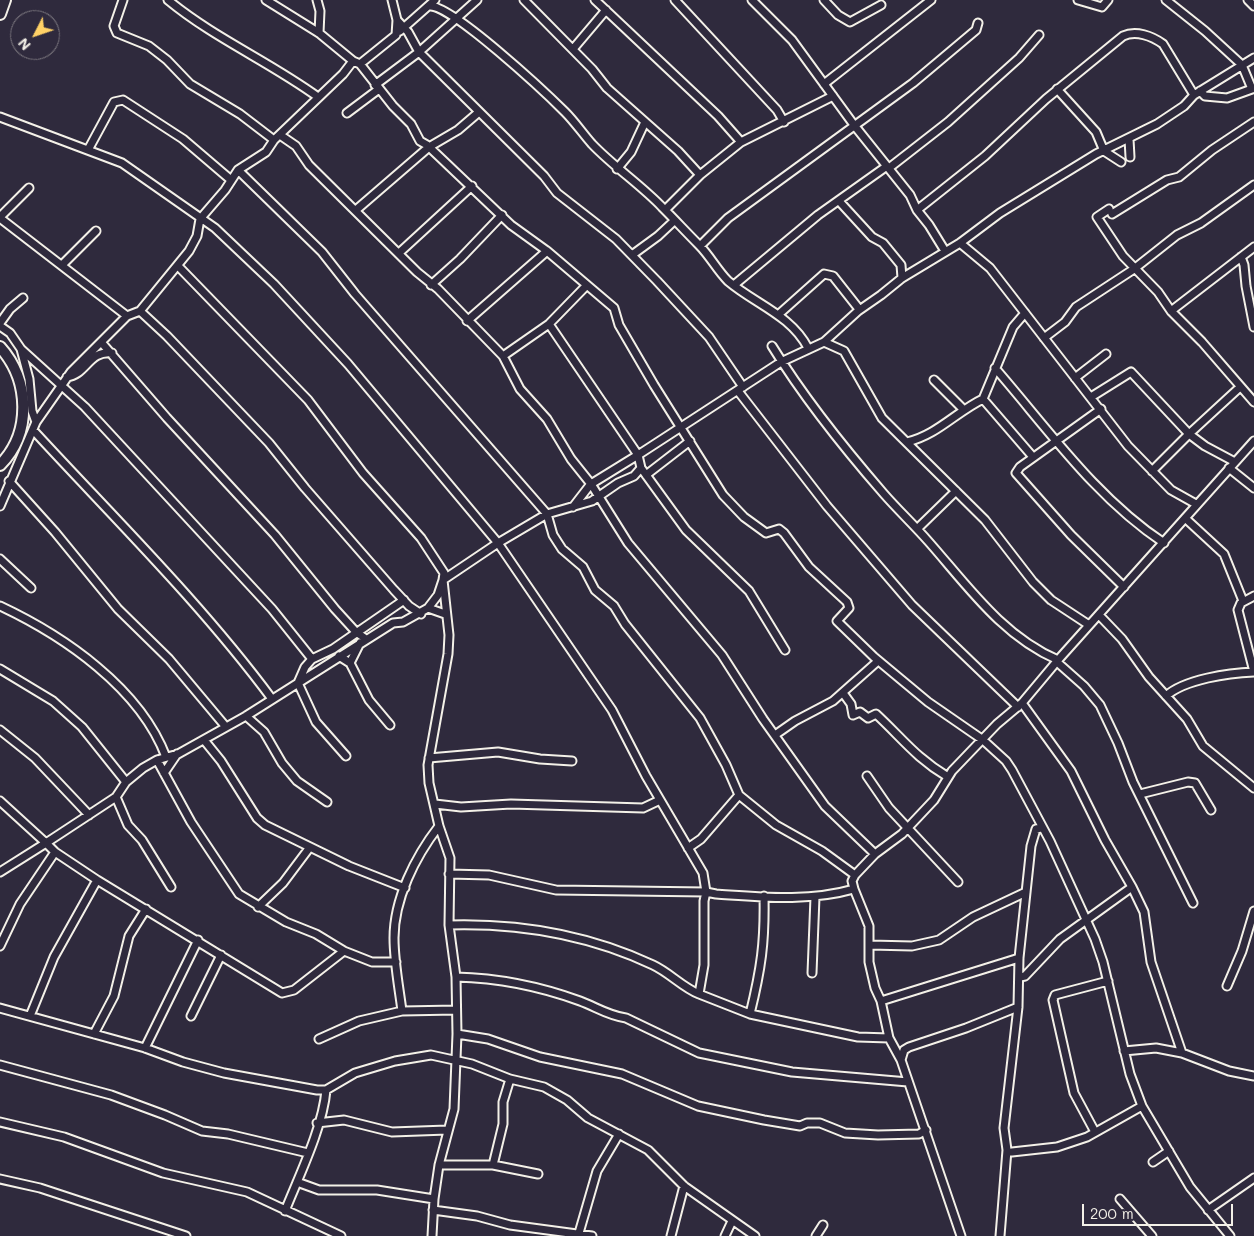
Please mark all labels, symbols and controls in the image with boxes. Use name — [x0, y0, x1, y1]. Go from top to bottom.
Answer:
north arrow — [10, 10, 60, 60]
text: N — [13, 34, 35, 55]
scale bar — [1084, 1194, 1235, 1226]
text: 200 m — [1090, 1203, 1134, 1223]

